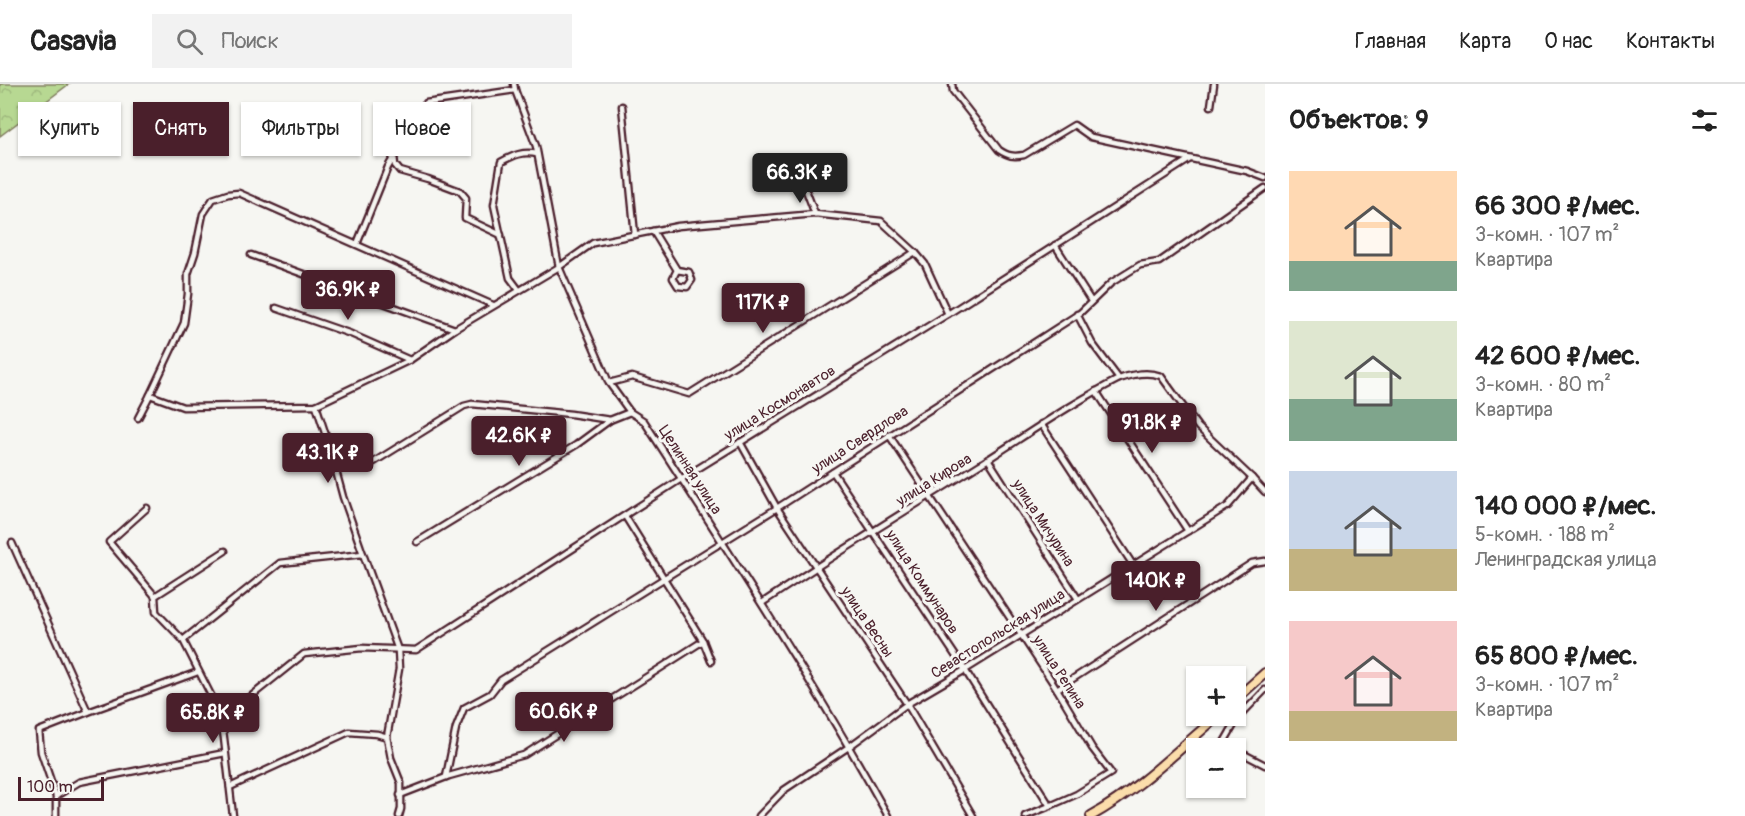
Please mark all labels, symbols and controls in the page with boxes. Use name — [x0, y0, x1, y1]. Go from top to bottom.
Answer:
search box — [152, 14, 572, 68]
text: Casavia — [30, 24, 116, 59]
icon: search — [173, 25, 206, 58]
text: Поиск — [221, 27, 279, 55]
text: Главная — [1355, 28, 1426, 55]
text: Карта — [1459, 28, 1511, 55]
text: О нас — [1544, 28, 1593, 55]
text: Контакты — [1626, 28, 1715, 55]
chip: Купить — [18, 102, 121, 156]
chip: Снять — [133, 102, 229, 156]
chip: Фильтры — [241, 102, 361, 156]
chip: Новое — [373, 102, 471, 156]
text: Объектов: 9 — [1289, 104, 1429, 136]
icon: filters — [1688, 104, 1721, 137]
pin: 66.3K ₽ — [745, 153, 855, 204]
text: 66.3K ₽ — [766, 160, 834, 185]
text: 66 300 ₽/мес. — [1475, 190, 1640, 222]
icon: home — [1337, 195, 1409, 267]
text: 3-комн. · 107 m² — [1475, 222, 1619, 247]
text: Квартира — [1475, 247, 1553, 272]
pin: 36.9K ₽ — [293, 270, 403, 321]
text: 36.9K ₽ — [315, 277, 381, 302]
pin: 117K ₽ — [714, 283, 812, 334]
text: 117K ₽ — [736, 290, 790, 315]
text: 42 600 ₽/мес. — [1475, 340, 1640, 372]
icon: home — [1337, 345, 1409, 417]
street label: улица Космонавтов — [720, 361, 839, 445]
text: 3-комн. · 80 m² — [1475, 372, 1611, 397]
text: Квартира — [1475, 397, 1553, 422]
street label: улица Свердлова — [807, 402, 912, 479]
pin: 91.8K ₽ — [1097, 403, 1207, 454]
text: 91.8K ₽ — [1122, 410, 1182, 435]
pin: 42.6K ₽ — [464, 416, 574, 467]
street label: Целинная улица — [654, 422, 726, 518]
text: 42.6K ₽ — [485, 423, 553, 448]
pin: 43.1K ₽ — [273, 433, 383, 484]
text: 43.1K ₽ — [296, 440, 360, 465]
street label: улица Кирова — [892, 449, 975, 511]
street label: улица Мичурина — [1007, 475, 1078, 570]
text: 140 000 ₽/мес. — [1475, 490, 1656, 522]
icon: home — [1337, 495, 1409, 567]
text: 5-комн. · 188 m² — [1475, 522, 1615, 547]
street label: улица Коммунаров — [881, 525, 963, 638]
text: Ленинградская улица — [1475, 547, 1657, 572]
pin: 140K ₽ — [1107, 561, 1205, 612]
text: 140K ₽ — [1125, 568, 1187, 593]
street label: улица Весны — [836, 582, 898, 661]
street label: Севастопольская улица — [928, 585, 1069, 683]
street label: улица Репина — [1028, 631, 1090, 713]
text: 65 800 ₽/мес. — [1475, 640, 1638, 672]
icon: home — [1337, 645, 1409, 717]
map controls — [1186, 666, 1246, 798]
button: + — [1186, 666, 1246, 726]
text: 3-комн. · 107 m² — [1475, 672, 1619, 697]
pin: 60.6K ₽ — [509, 692, 619, 743]
pin: 65.8K ₽ — [158, 693, 268, 744]
text: Квартира — [1475, 697, 1553, 722]
text: 60.6K ₽ — [529, 699, 599, 724]
text: 65.8K ₽ — [180, 700, 246, 725]
button: − — [1186, 738, 1246, 798]
scale bar — [18, 774, 104, 802]
text: 100 m — [27, 777, 73, 797]

